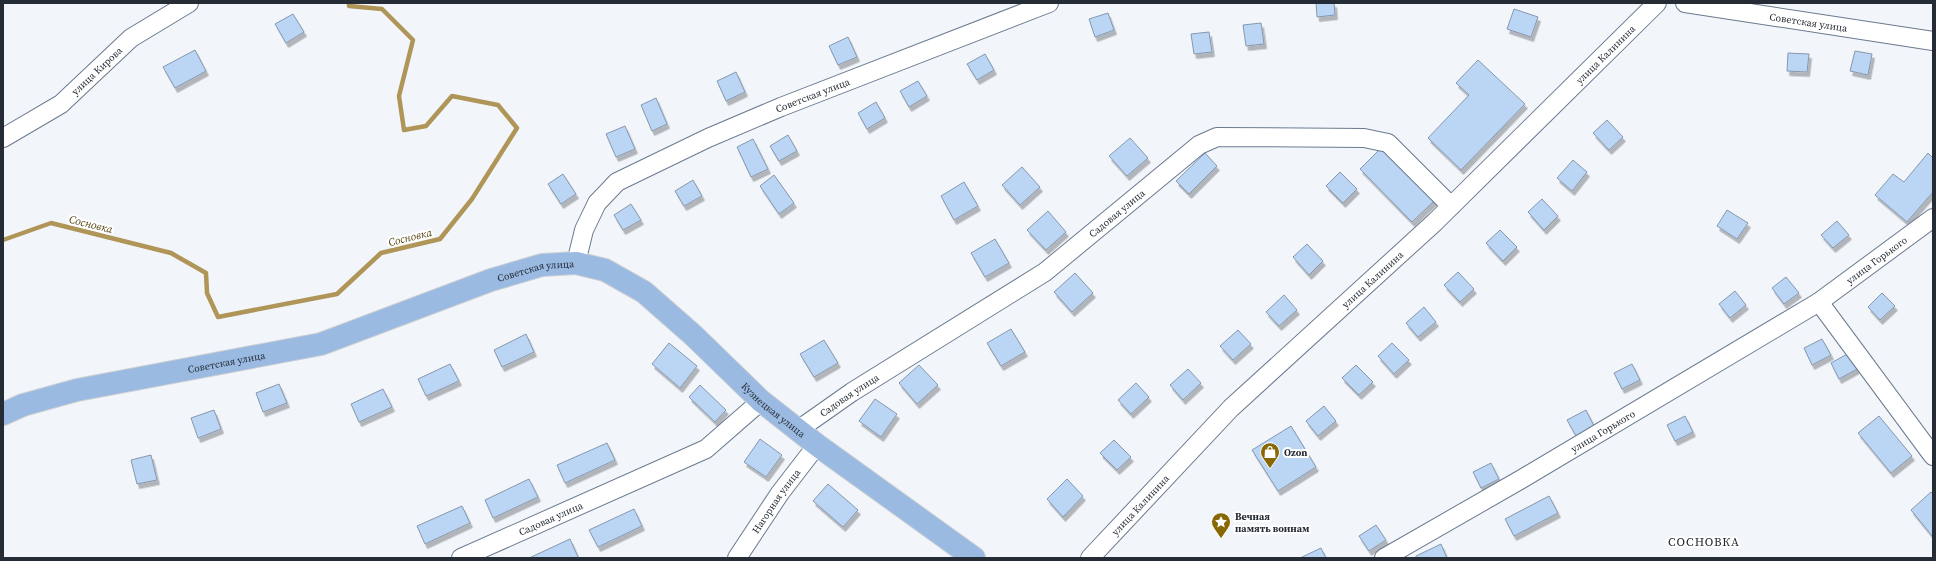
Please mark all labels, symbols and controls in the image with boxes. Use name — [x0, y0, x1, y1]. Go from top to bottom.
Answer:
street label: Советская улица — [1769, 10, 1849, 35]
street label: улица Калинина — [1573, 22, 1639, 87]
street label: улица Кирова — [69, 43, 126, 98]
street label: Советская улица — [773, 75, 852, 116]
street label: Садовая улица — [1086, 186, 1148, 240]
water label: Сосновка — [68, 212, 114, 237]
water label: Сосновка — [387, 225, 434, 250]
street label: улица Горького — [1844, 233, 1910, 287]
street label: улица Калинина — [1339, 248, 1407, 311]
street label: Советская улица — [496, 257, 575, 285]
street label: Советская улица — [187, 348, 267, 376]
street label: Садовая улица — [817, 370, 882, 420]
street label: Кузнецкая улица — [739, 380, 809, 441]
street label: улица Горького — [1568, 407, 1638, 455]
shop icon: Ozon — [1259, 441, 1281, 469]
place label: Ozon — [1284, 446, 1307, 459]
street label: Нагорная улица — [749, 466, 804, 536]
street label: улица Калинина — [1109, 471, 1173, 538]
street label: Садовая улица — [517, 498, 586, 539]
place label: Вечная память воинам — [1235, 510, 1310, 535]
place icon: Вечная память воинам — [1210, 511, 1232, 539]
district label: СОСНОВКА — [1668, 534, 1740, 550]

